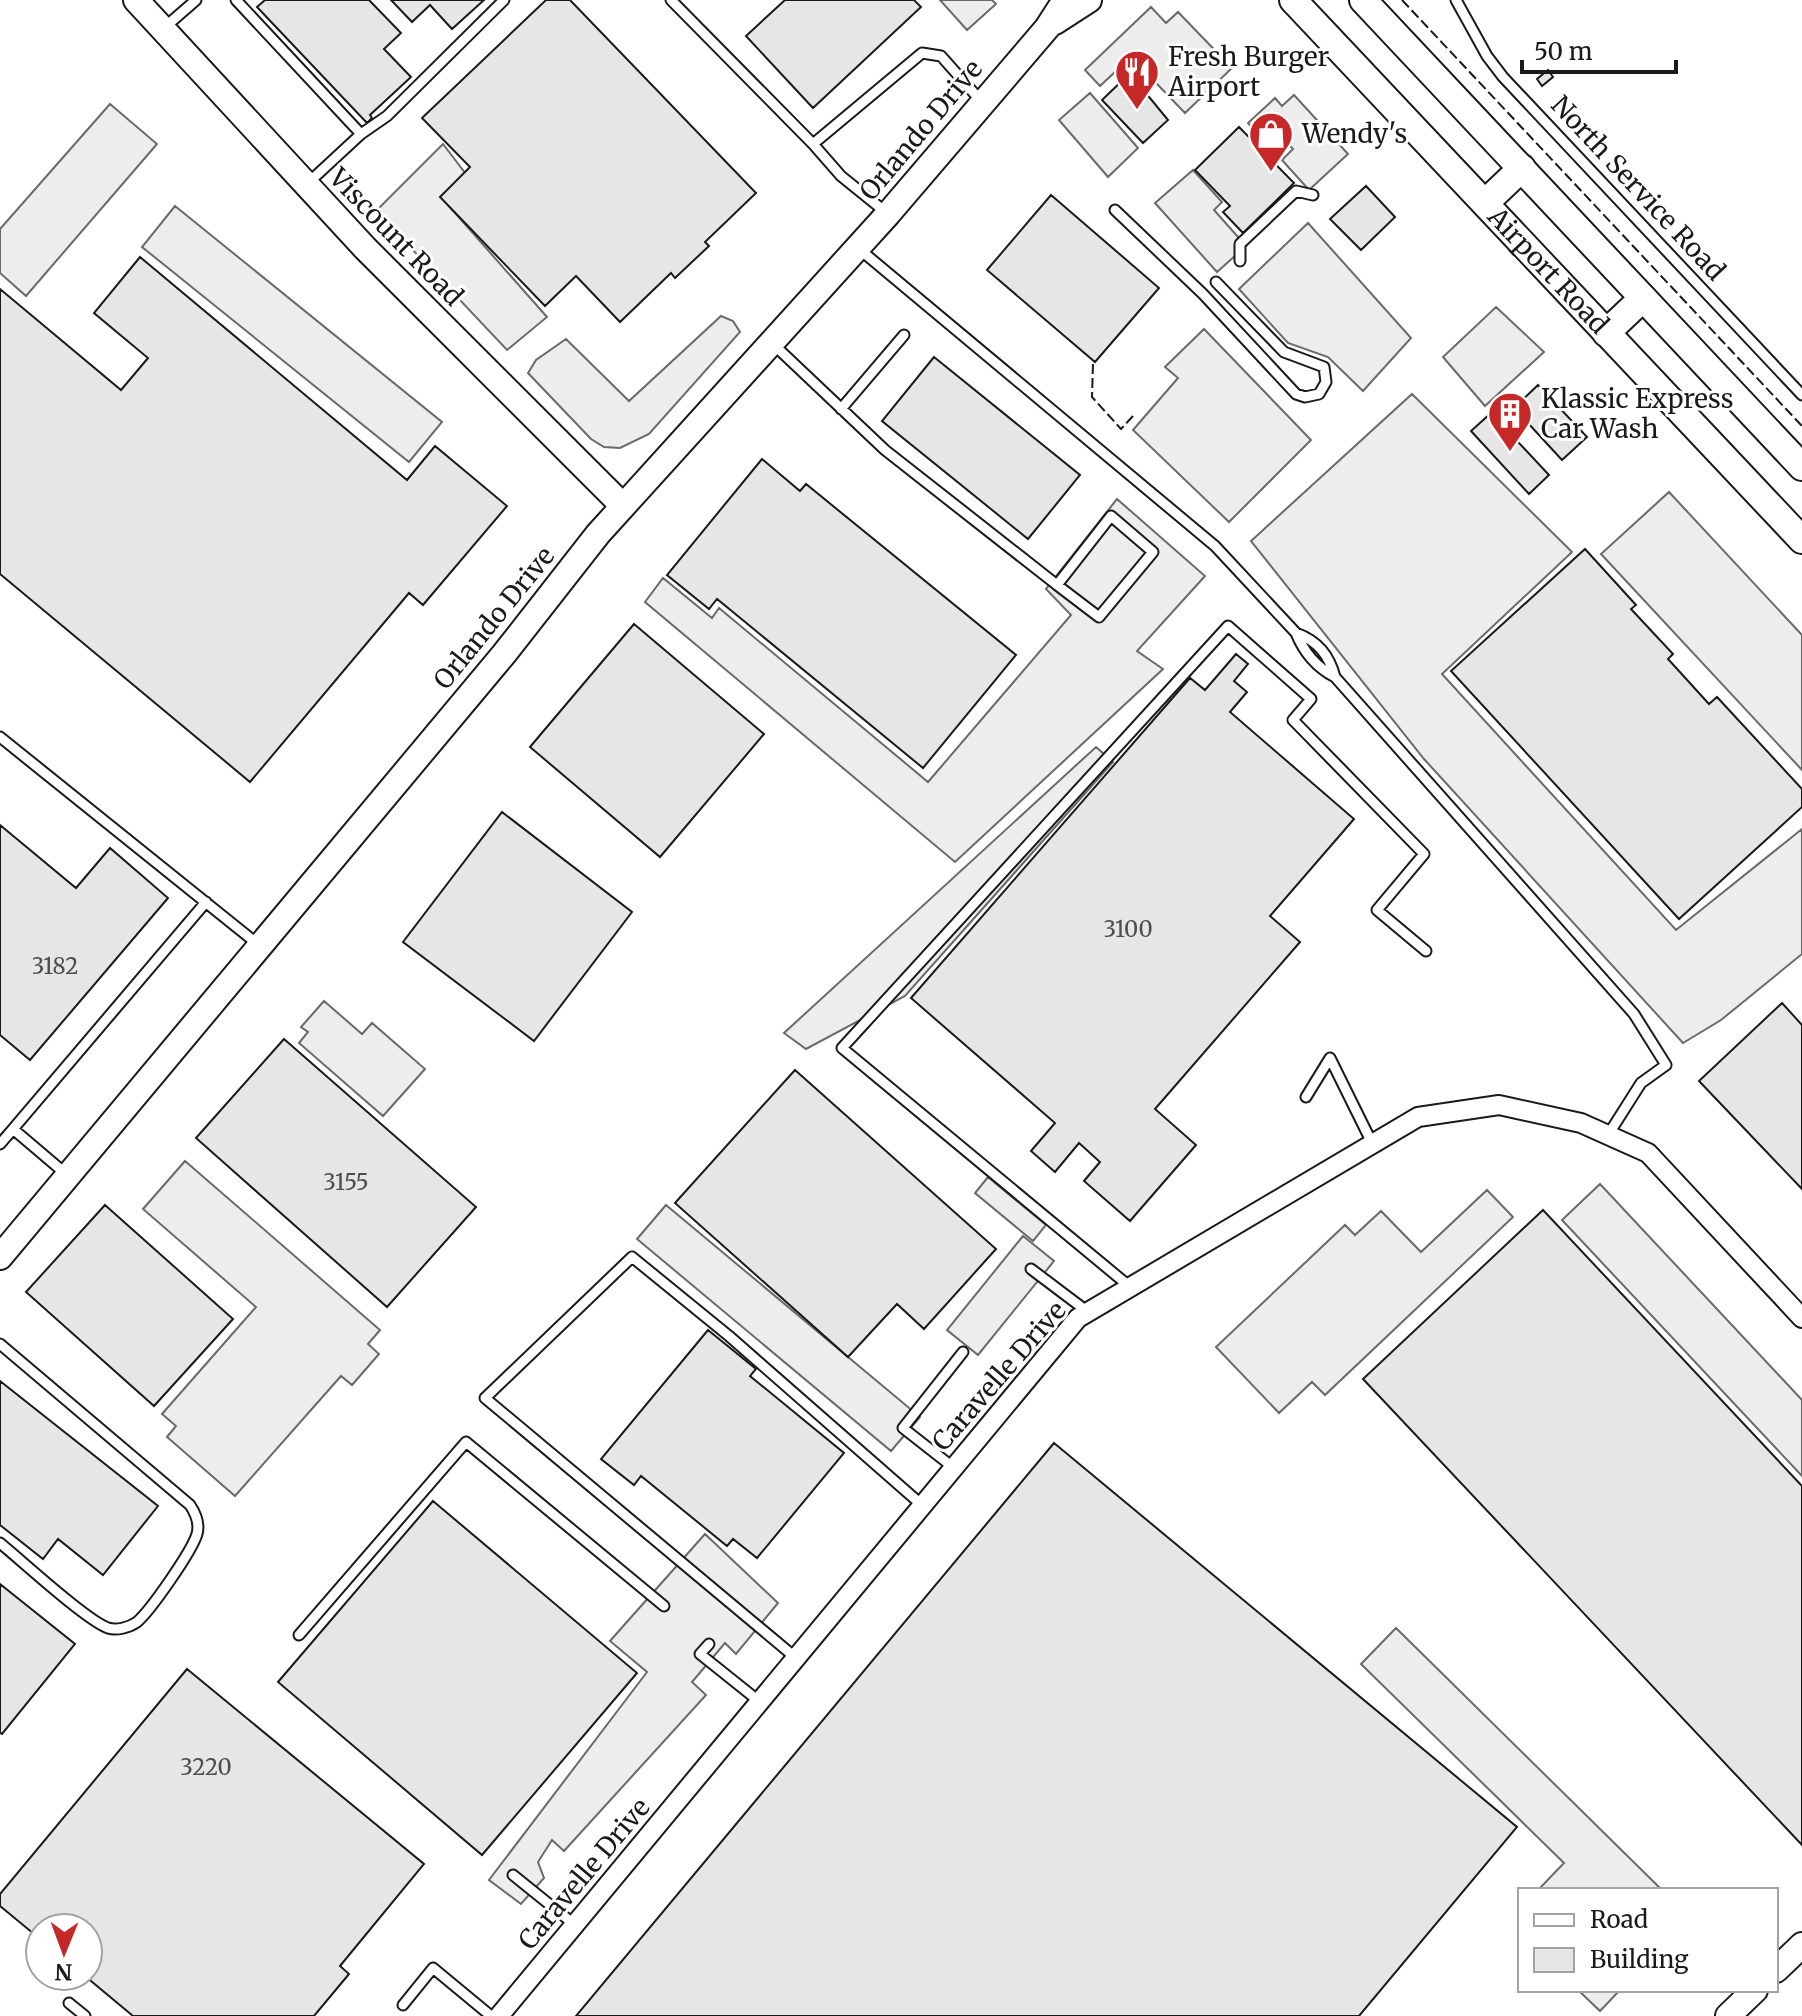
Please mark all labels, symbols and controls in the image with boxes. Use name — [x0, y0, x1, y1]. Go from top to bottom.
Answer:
scale bar — [1522, 24, 1676, 74]
text: 50 m — [1534, 36, 1593, 67]
place label: Fresh Burger Airport — [1167, 40, 1329, 103]
restaurant icon: Fresh Burger Airport — [1113, 48, 1161, 111]
street label: Orlando Drive — [852, 53, 989, 207]
street label: North Service Road — [1544, 88, 1733, 287]
shop icon: Wendy's — [1247, 110, 1295, 173]
place label: Wendy's — [1301, 117, 1407, 150]
street label: Viscount Road — [322, 160, 471, 313]
street label: Airport Road — [1480, 200, 1616, 341]
place label: Klassic Express Car Wash — [1541, 382, 1734, 445]
building icon: Klassic Express Car Wash — [1486, 390, 1534, 453]
street label: Orlando Drive — [426, 540, 561, 696]
house number: 3100 — [1103, 915, 1153, 943]
house number: 3182 — [32, 952, 78, 980]
house number: 3155 — [323, 1168, 369, 1196]
street label: Caravelle Drive — [925, 1294, 1073, 1457]
house number: 3220 — [180, 1753, 232, 1781]
street label: Caravelle Drive — [511, 1791, 657, 1956]
legend — [1518, 1888, 1778, 1992]
text: Road — [1590, 1904, 1648, 1935]
north arrow — [24, 1912, 104, 1992]
text: Building — [1590, 1944, 1689, 1975]
text: N — [54, 1958, 73, 1986]

